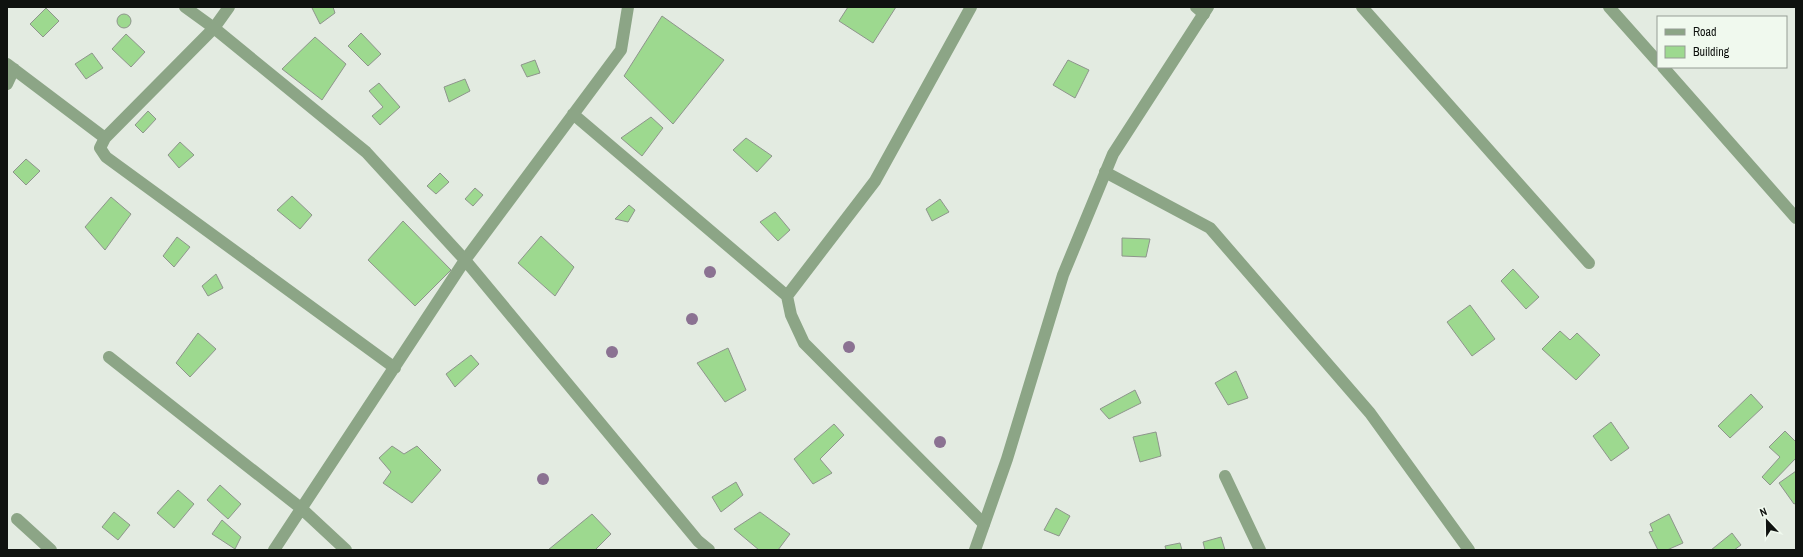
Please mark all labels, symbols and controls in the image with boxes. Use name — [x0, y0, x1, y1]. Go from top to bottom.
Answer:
legend — [1657, 16, 1787, 68]
text: Road — [1693, 24, 1717, 40]
text: Building — [1693, 44, 1730, 60]
north arrow — [1747, 501, 1787, 541]
text: N — [1758, 504, 1769, 519]

